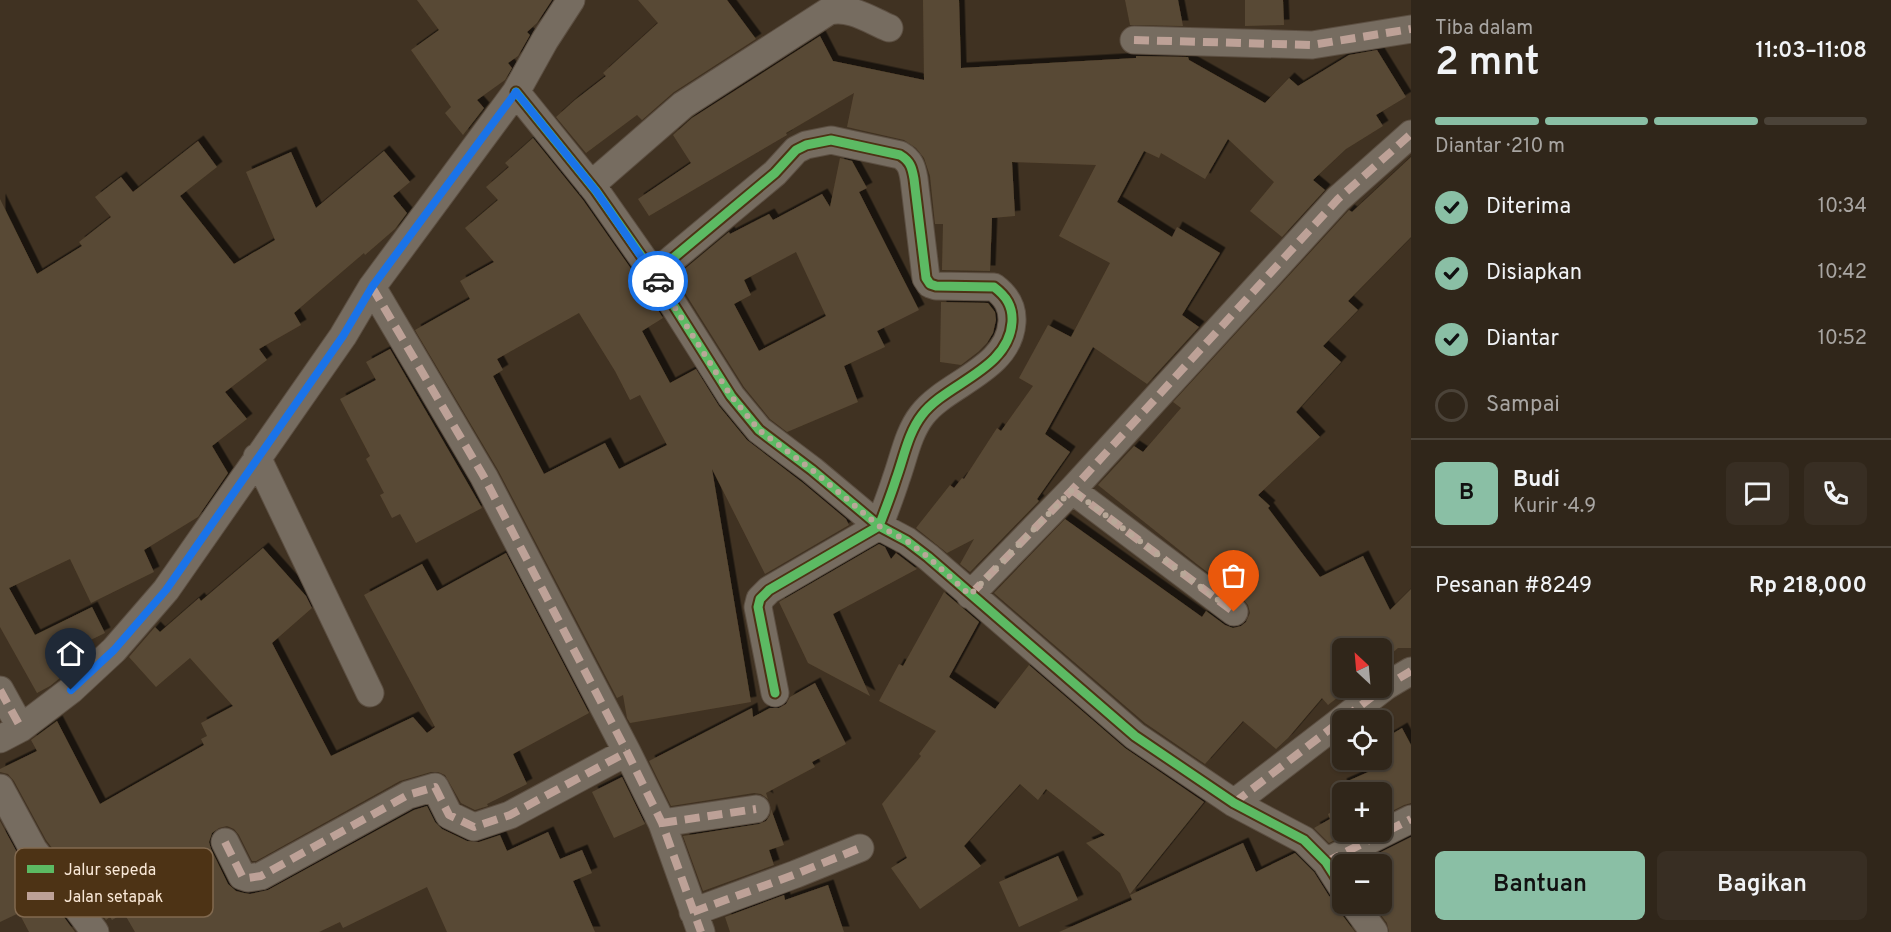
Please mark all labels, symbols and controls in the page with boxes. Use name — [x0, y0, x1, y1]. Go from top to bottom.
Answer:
text: Tiba dalam — [1435, 16, 1533, 42]
text: 11:03–11:08 — [1756, 38, 1867, 65]
text: 2 mnt — [1435, 40, 1540, 89]
text: Diantar · 210 m — [1435, 134, 1565, 160]
icon: check — [1435, 191, 1468, 224]
text: Diterima — [1486, 194, 1571, 221]
text: 10:34 — [1818, 194, 1867, 220]
courier — [628, 251, 688, 311]
icon: check — [1435, 257, 1468, 290]
text: Disiapkan — [1486, 260, 1582, 287]
text: 10:42 — [1818, 260, 1867, 286]
icon: car — [642, 265, 675, 298]
icon: check — [1435, 323, 1468, 356]
text: Diantar — [1486, 326, 1559, 353]
text: 10:52 — [1818, 326, 1867, 352]
text: Sampai — [1486, 392, 1560, 419]
button: chat — [1726, 462, 1789, 525]
button: phone — [1804, 462, 1867, 525]
text: Budi — [1513, 467, 1560, 494]
text: B — [1459, 480, 1474, 507]
text: Kurir · 4.9 — [1513, 494, 1596, 520]
pin — [1208, 550, 1259, 612]
icon: bag — [1217, 559, 1250, 592]
text: Pesanan #8249 — [1435, 573, 1592, 600]
text: Rp 218,000 — [1749, 573, 1867, 600]
pin — [45, 628, 96, 690]
icon: home — [54, 637, 87, 670]
north arrow — [1332, 638, 1392, 698]
map controls — [1332, 638, 1392, 914]
button: locate — [1332, 710, 1392, 770]
button: + — [1332, 782, 1392, 842]
legend — [15, 848, 213, 917]
button: Bantuan — [1435, 851, 1645, 920]
button: Bagikan — [1657, 851, 1867, 920]
button: − — [1332, 854, 1392, 914]
text: Jalur sepeda — [64, 861, 156, 881]
text: Jalan setapak — [64, 888, 163, 908]

